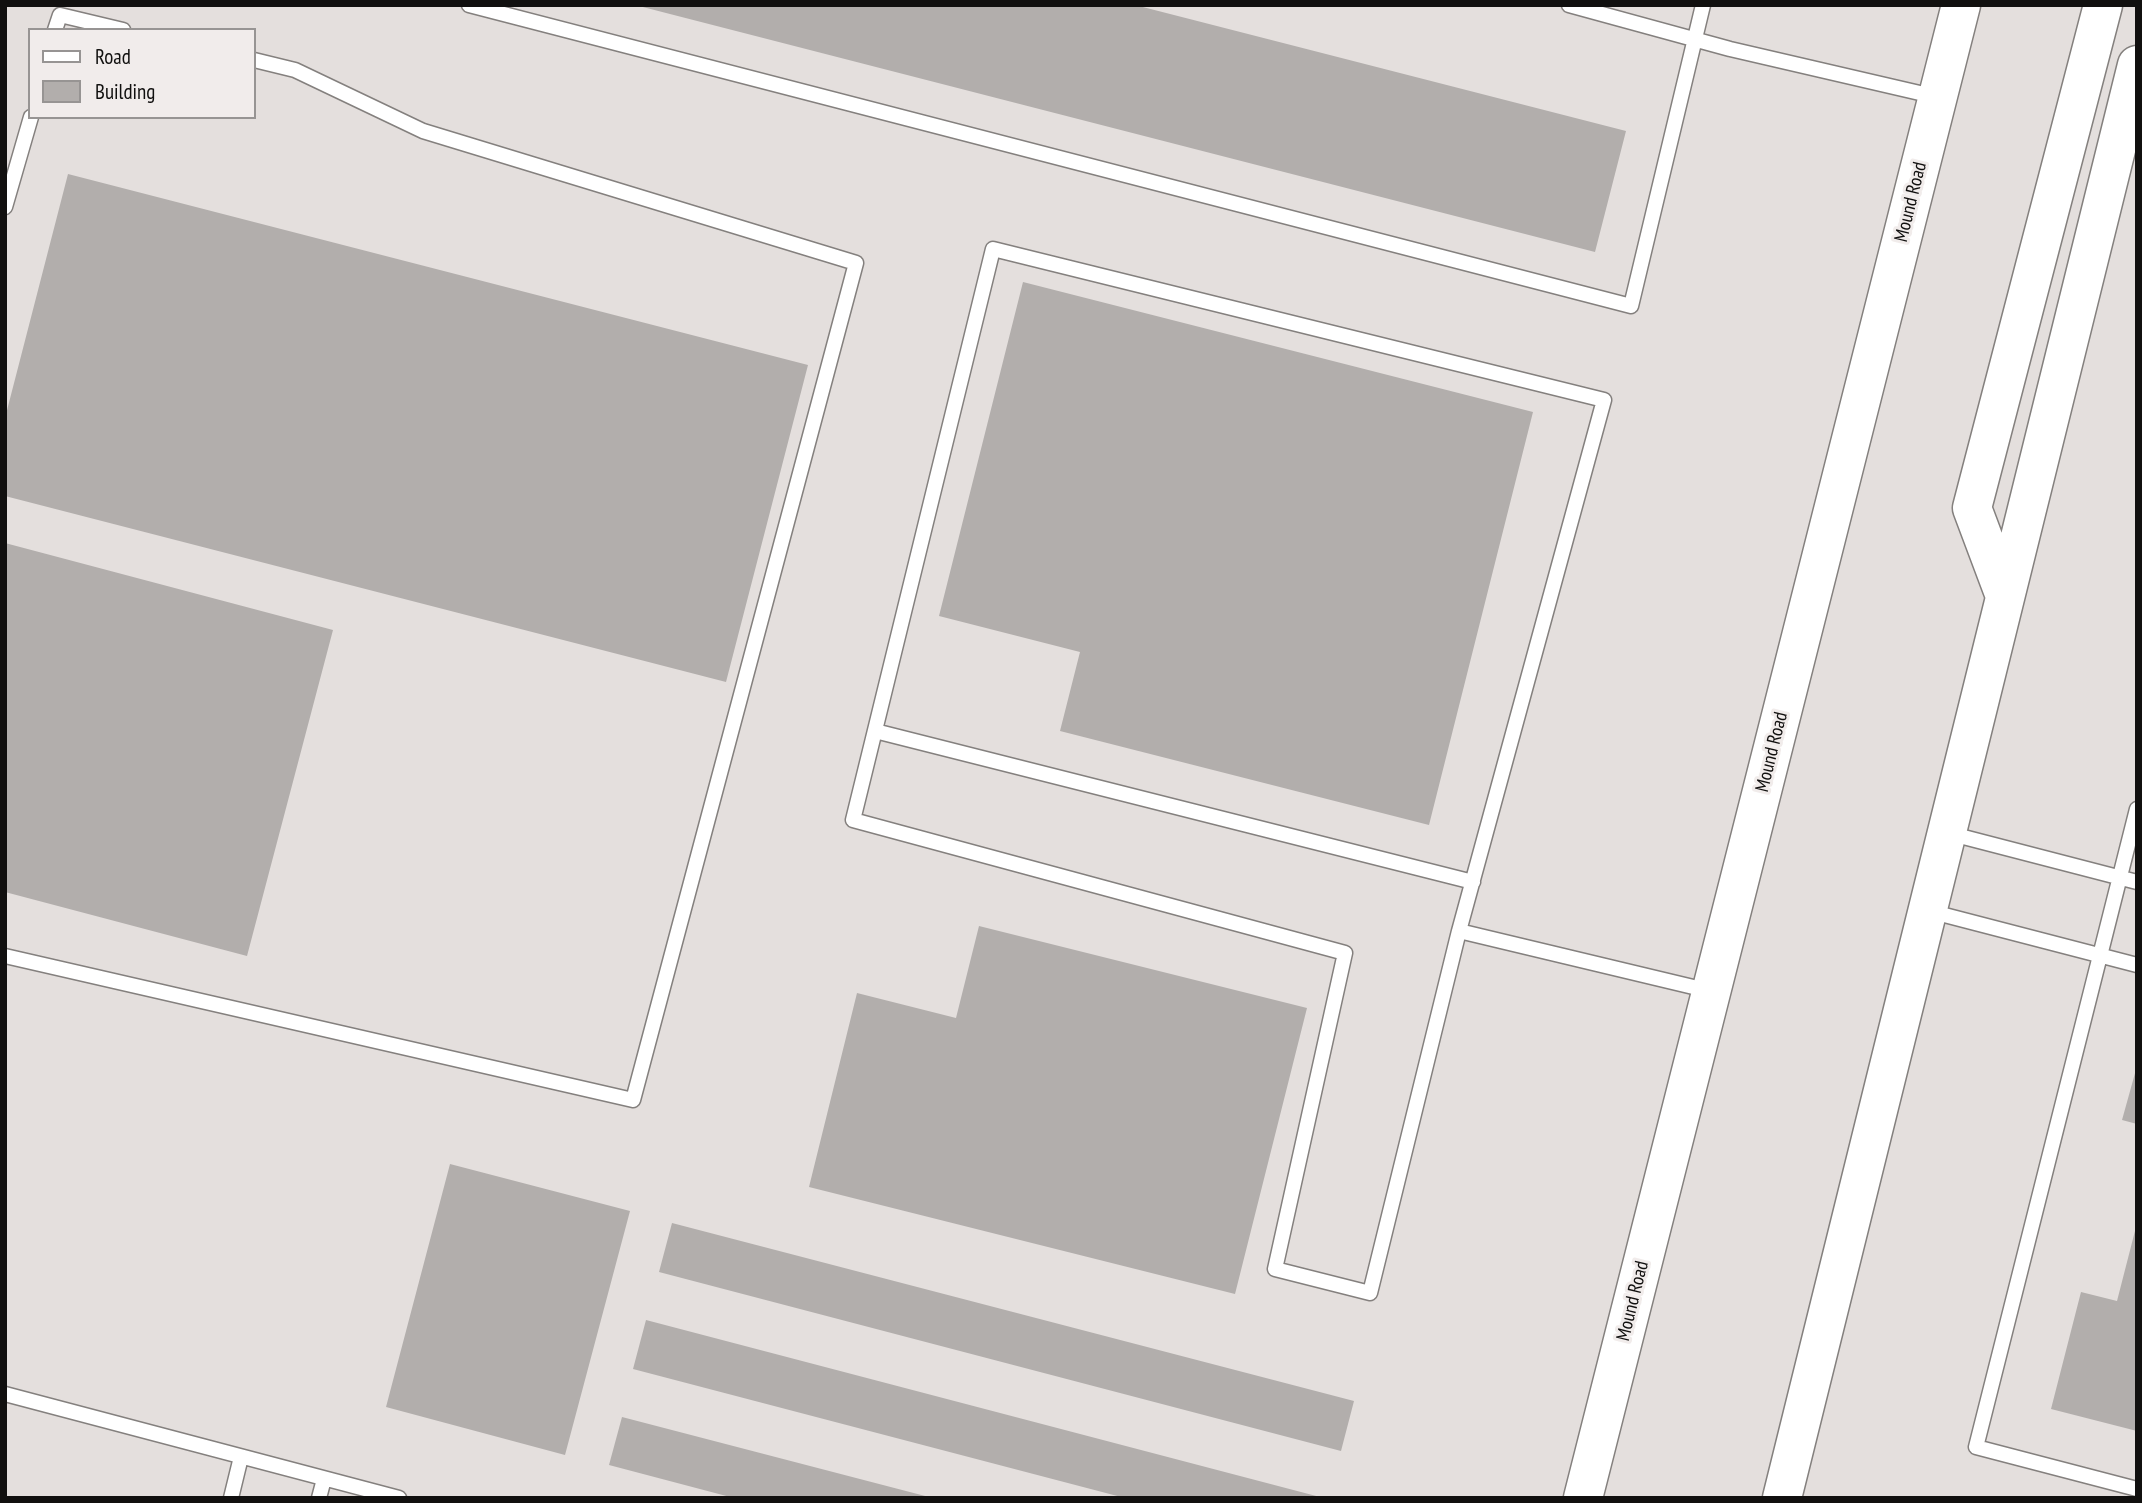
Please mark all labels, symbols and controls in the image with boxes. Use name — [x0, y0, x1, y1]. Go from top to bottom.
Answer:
legend — [28, 28, 256, 119]
text: Road — [95, 43, 131, 70]
text: Building — [95, 78, 155, 105]
street label: Mound Road — [1890, 160, 1932, 244]
street label: Mound Road — [1751, 710, 1793, 794]
street label: Mound Road — [1612, 1259, 1654, 1343]

